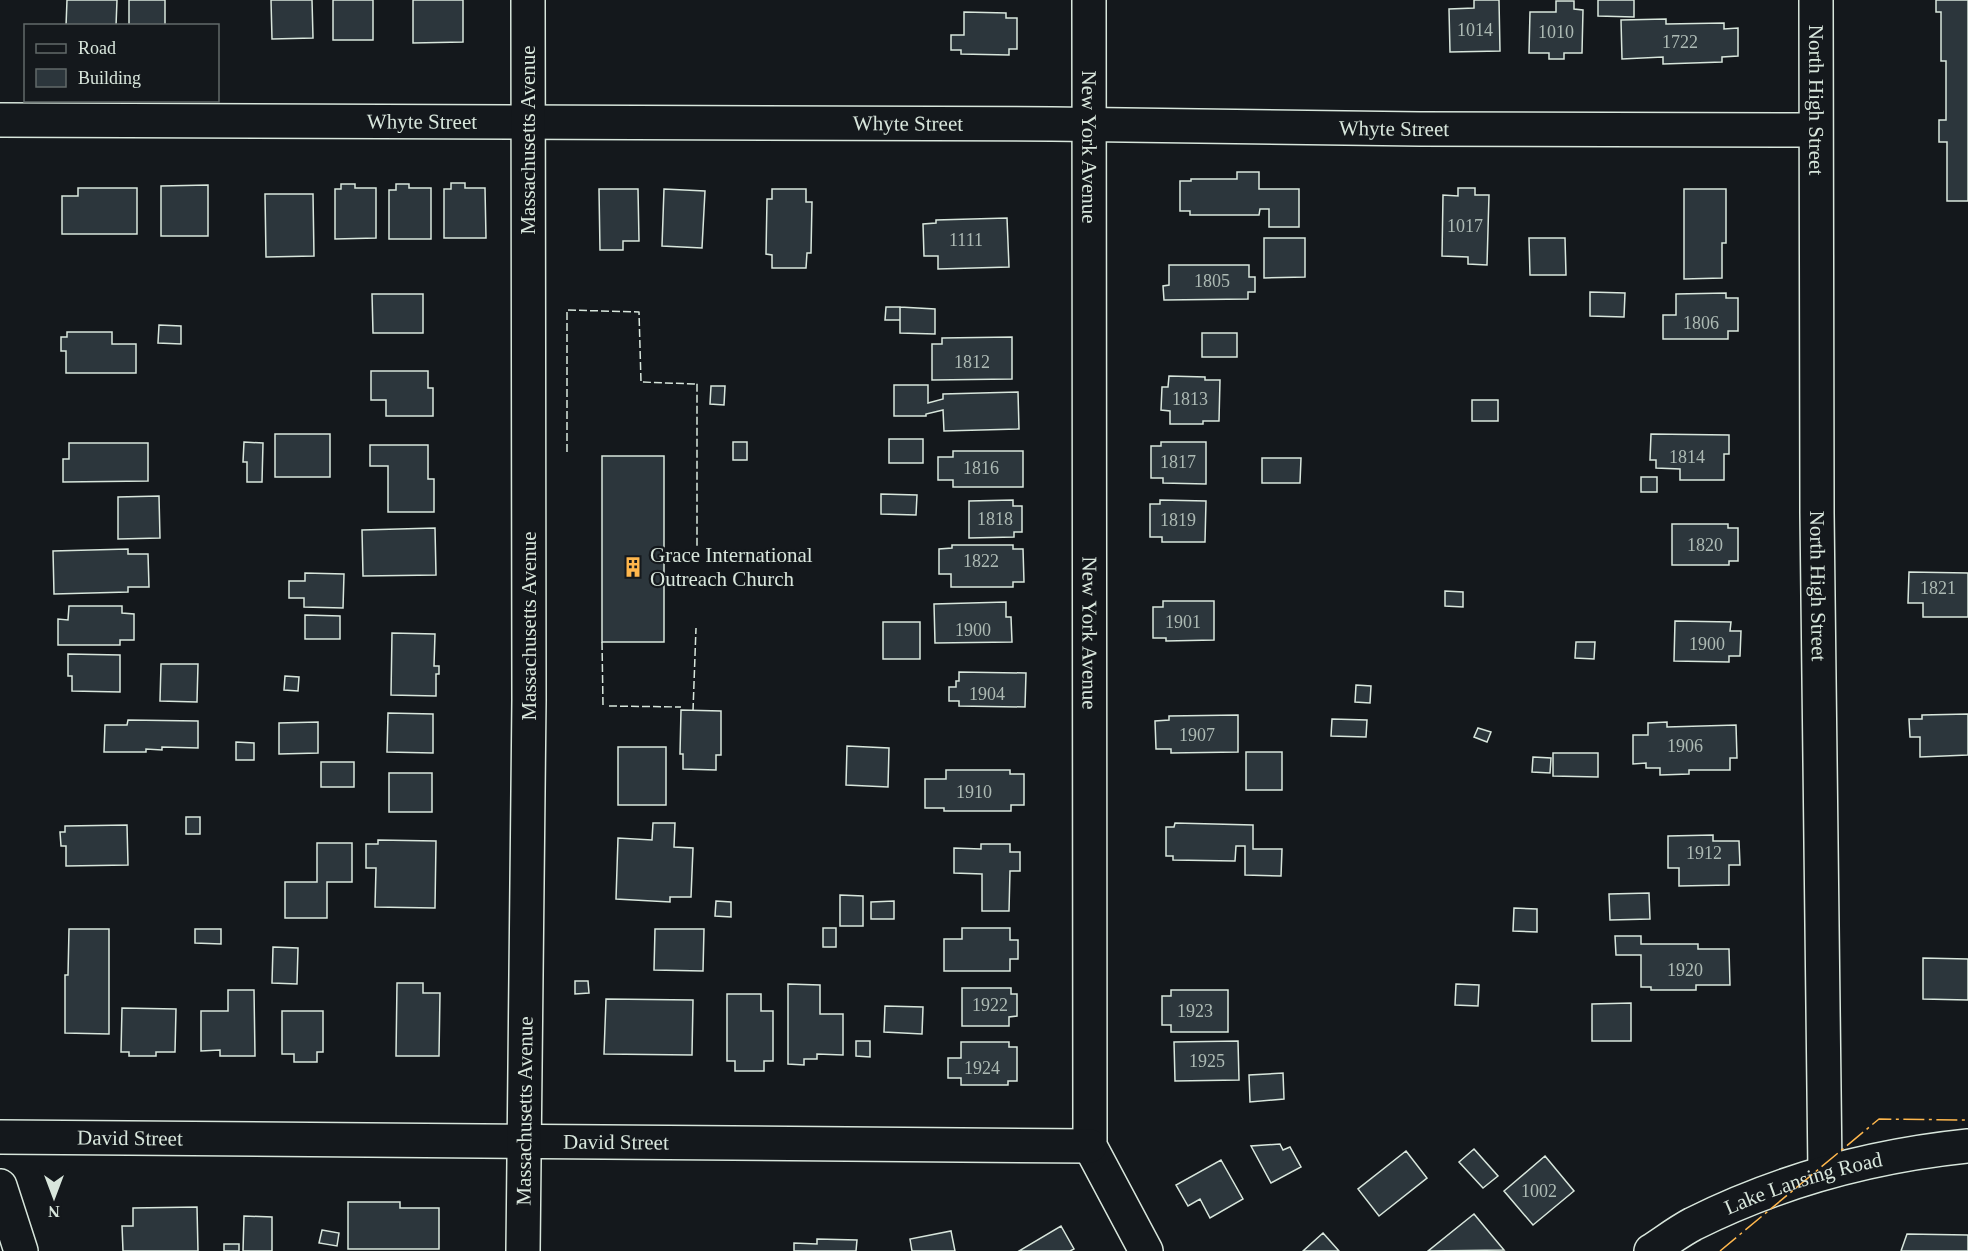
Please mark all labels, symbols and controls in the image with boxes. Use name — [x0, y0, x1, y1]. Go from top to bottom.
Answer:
house number: 1014 — [1457, 20, 1493, 40]
house number: 1010 — [1538, 22, 1574, 42]
legend — [24, 24, 219, 102]
street label: North High Street — [1804, 25, 1828, 175]
house number: 1722 — [1662, 32, 1698, 52]
text: Road — [78, 38, 116, 58]
street label: Massachusetts Avenue — [516, 45, 540, 235]
text: Building — [78, 68, 141, 88]
street label: New York Avenue — [1077, 70, 1101, 224]
street label: Whyte Street — [367, 109, 477, 134]
street label: Whyte Street — [853, 111, 963, 136]
street label: Whyte Street — [1339, 116, 1449, 141]
house number: 1017 — [1447, 216, 1483, 236]
house number: 1111 — [949, 230, 983, 250]
house number: 1805 — [1194, 271, 1230, 291]
house number: 1806 — [1683, 313, 1719, 333]
house number: 1812 — [954, 352, 990, 372]
house number: 1813 — [1172, 389, 1208, 409]
house number: 1814 — [1669, 447, 1705, 467]
house number: 1817 — [1160, 452, 1196, 472]
house number: 1816 — [963, 458, 999, 478]
house number: 1818 — [977, 509, 1013, 529]
house number: 1819 — [1160, 510, 1196, 530]
street label: North High Street — [1805, 511, 1831, 662]
street label: Massachusetts Avenue — [517, 531, 541, 721]
house number: 1820 — [1687, 535, 1723, 555]
place label: Grace International Outreach Church — [650, 543, 813, 591]
house number: 1822 — [963, 551, 999, 571]
building icon: Grace International Outreach Church — [621, 555, 645, 579]
street label: New York Avenue — [1077, 556, 1102, 710]
house number: 1821 — [1920, 578, 1956, 598]
house number: 1901 — [1165, 612, 1201, 632]
house number: 1900 — [955, 620, 991, 640]
house number: 1900 — [1689, 634, 1725, 654]
house number: 1904 — [969, 684, 1005, 704]
house number: 1907 — [1179, 725, 1215, 745]
house number: 1906 — [1667, 736, 1703, 756]
house number: 1910 — [956, 782, 992, 802]
house number: 1912 — [1686, 843, 1722, 863]
house number: 1920 — [1667, 960, 1703, 980]
house number: 1922 — [972, 995, 1008, 1015]
house number: 1923 — [1177, 1001, 1213, 1021]
street label: Massachusetts Avenue — [511, 1016, 538, 1206]
house number: 1925 — [1189, 1051, 1225, 1071]
house number: 1924 — [964, 1058, 1000, 1078]
street label: David Street — [77, 1126, 183, 1151]
street label: David Street — [563, 1130, 669, 1155]
street label: Lake Lansing Road — [1721, 1147, 1885, 1220]
north arrow — [24, 1167, 84, 1227]
house number: 1002 — [1521, 1181, 1557, 1201]
text: N — [48, 1203, 60, 1220]

